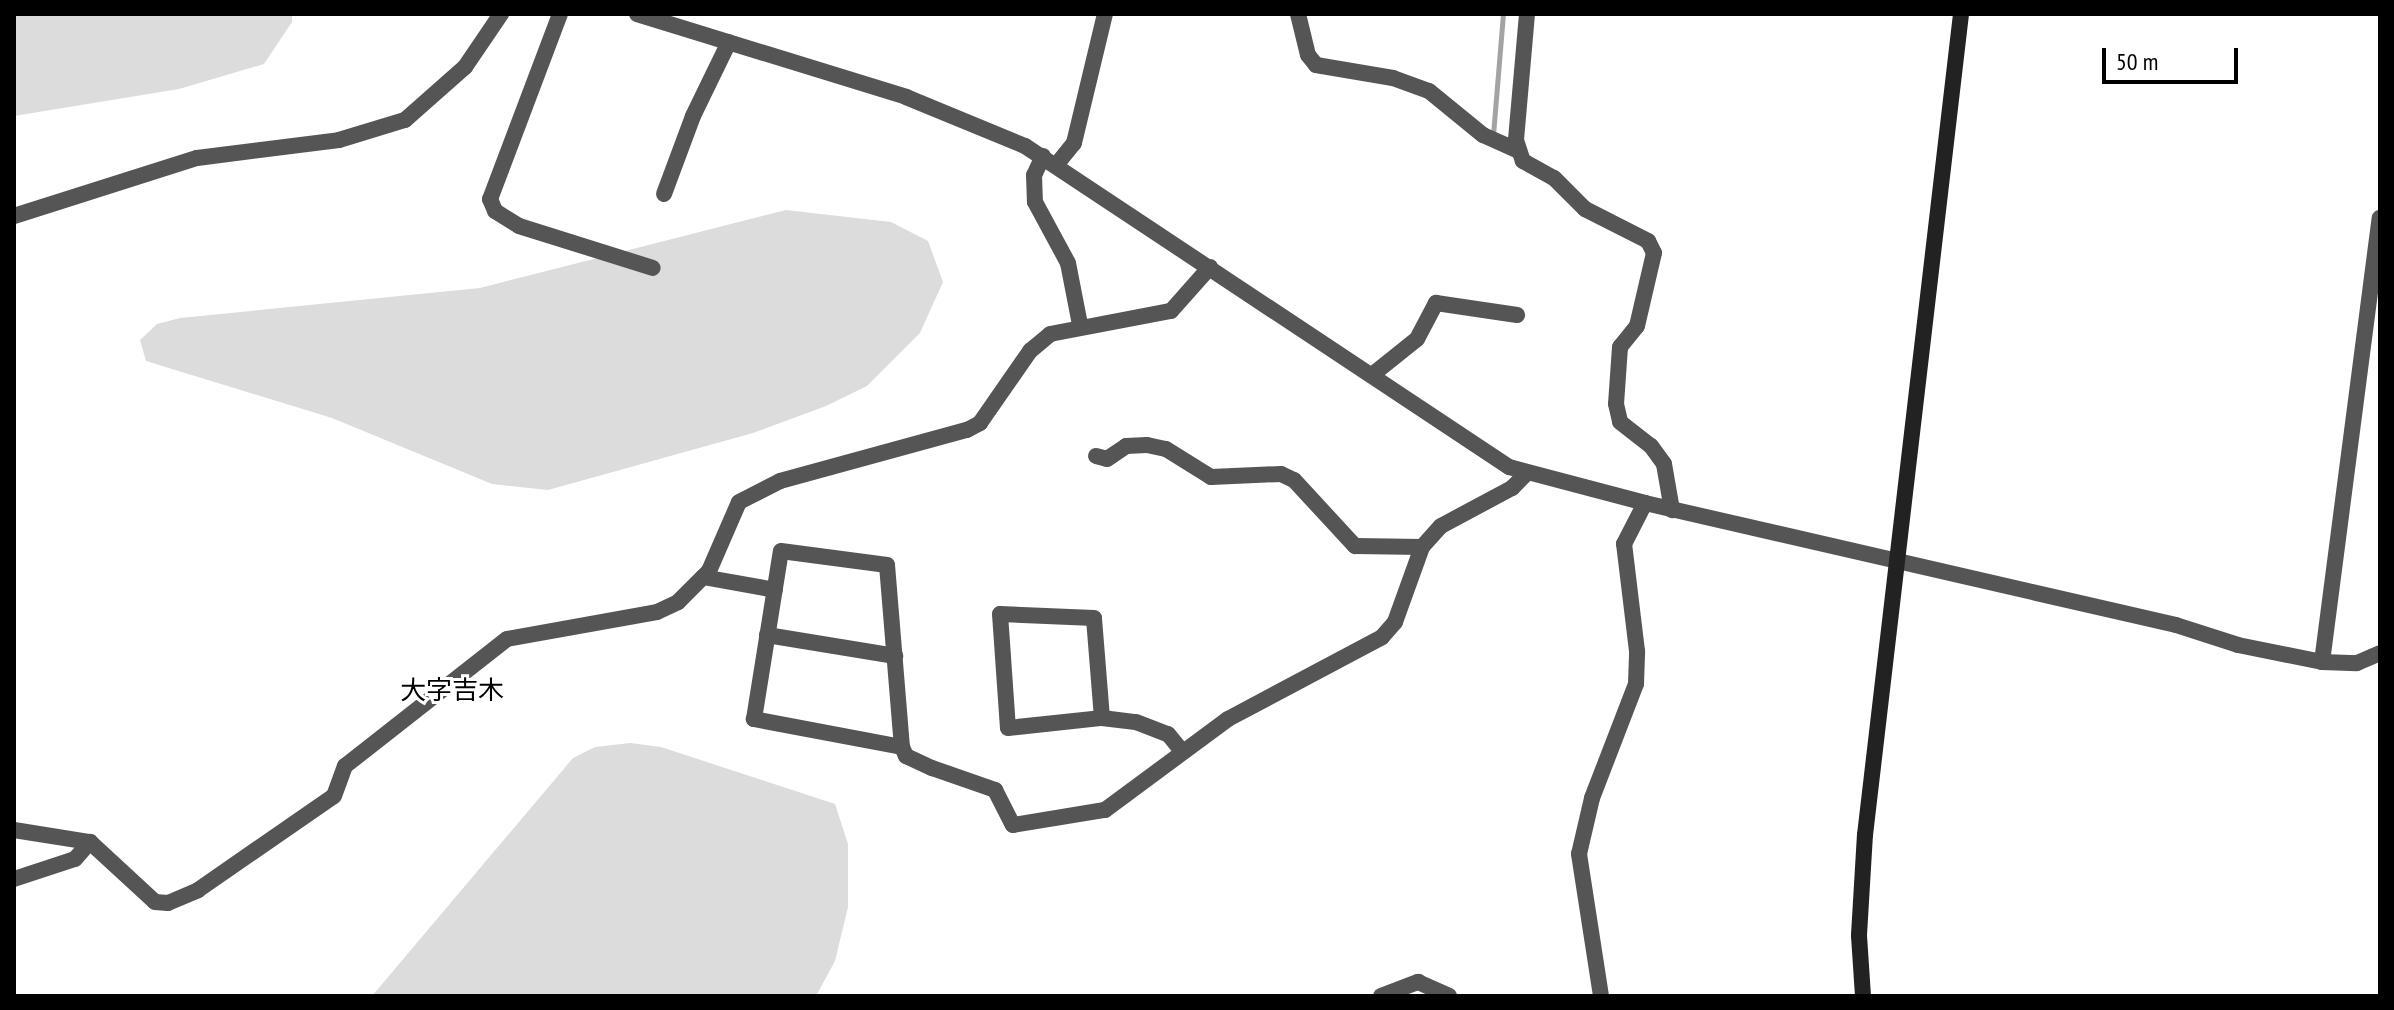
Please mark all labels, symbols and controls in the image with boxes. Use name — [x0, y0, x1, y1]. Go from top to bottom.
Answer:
scale bar — [2106, 32, 2242, 82]
text: 50 m — [2116, 46, 2158, 77]
district label: 大字吉木 — [400, 674, 504, 706]

